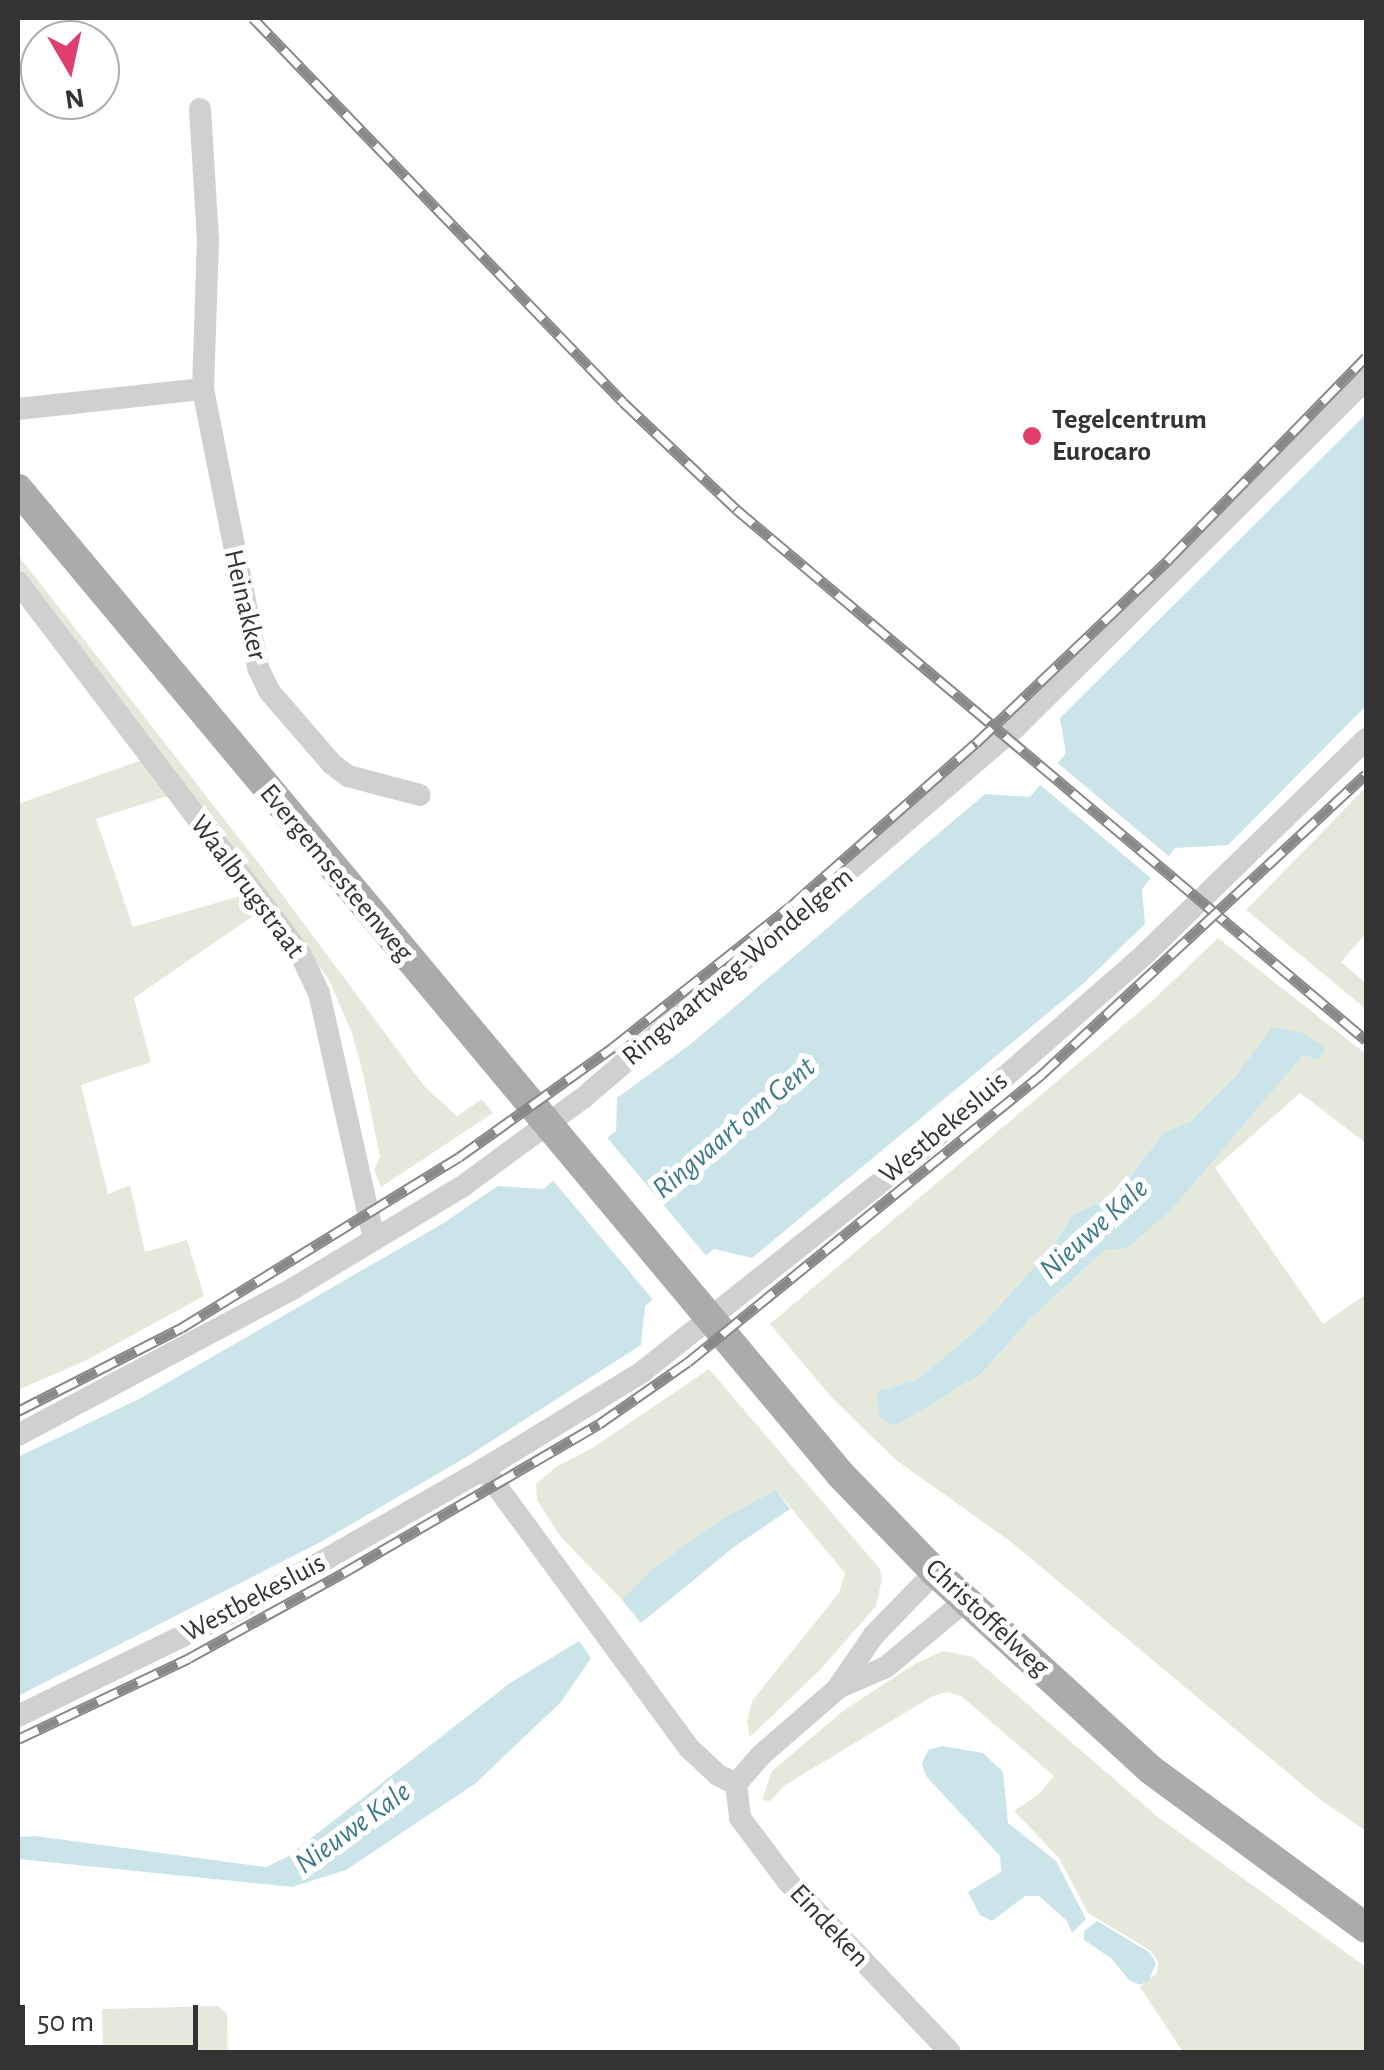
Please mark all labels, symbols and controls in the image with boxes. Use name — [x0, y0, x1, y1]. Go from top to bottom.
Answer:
north arrow — [20, 20, 120, 120]
text: N — [63, 82, 86, 113]
place label: Tegelcentrum Eurocaro — [1052, 403, 1207, 469]
marker: Tegelcentrum Eurocaro — [1021, 425, 1043, 447]
street label: Heinakker — [216, 546, 274, 664]
street label: Evergemsesteenweg — [252, 777, 420, 969]
street label: Waalbrugstraat — [182, 809, 312, 965]
street label: Ringvaartweg-Wondelgem — [616, 860, 860, 1074]
water label: Ringvaart om Gent — [645, 1049, 823, 1207]
street label: Westbekesluis — [873, 1065, 1015, 1191]
water label: Nieuwe Kale — [1032, 1171, 1156, 1287]
street label: Westbekesluis — [177, 1546, 331, 1650]
street label: Christoffelweg — [918, 1552, 1056, 1684]
water label: Nieuwe Kale — [288, 1774, 418, 1882]
street label: Eindeken — [782, 1877, 876, 1975]
scale bar — [25, 1985, 202, 2047]
text: 50 m — [37, 2007, 94, 2037]

